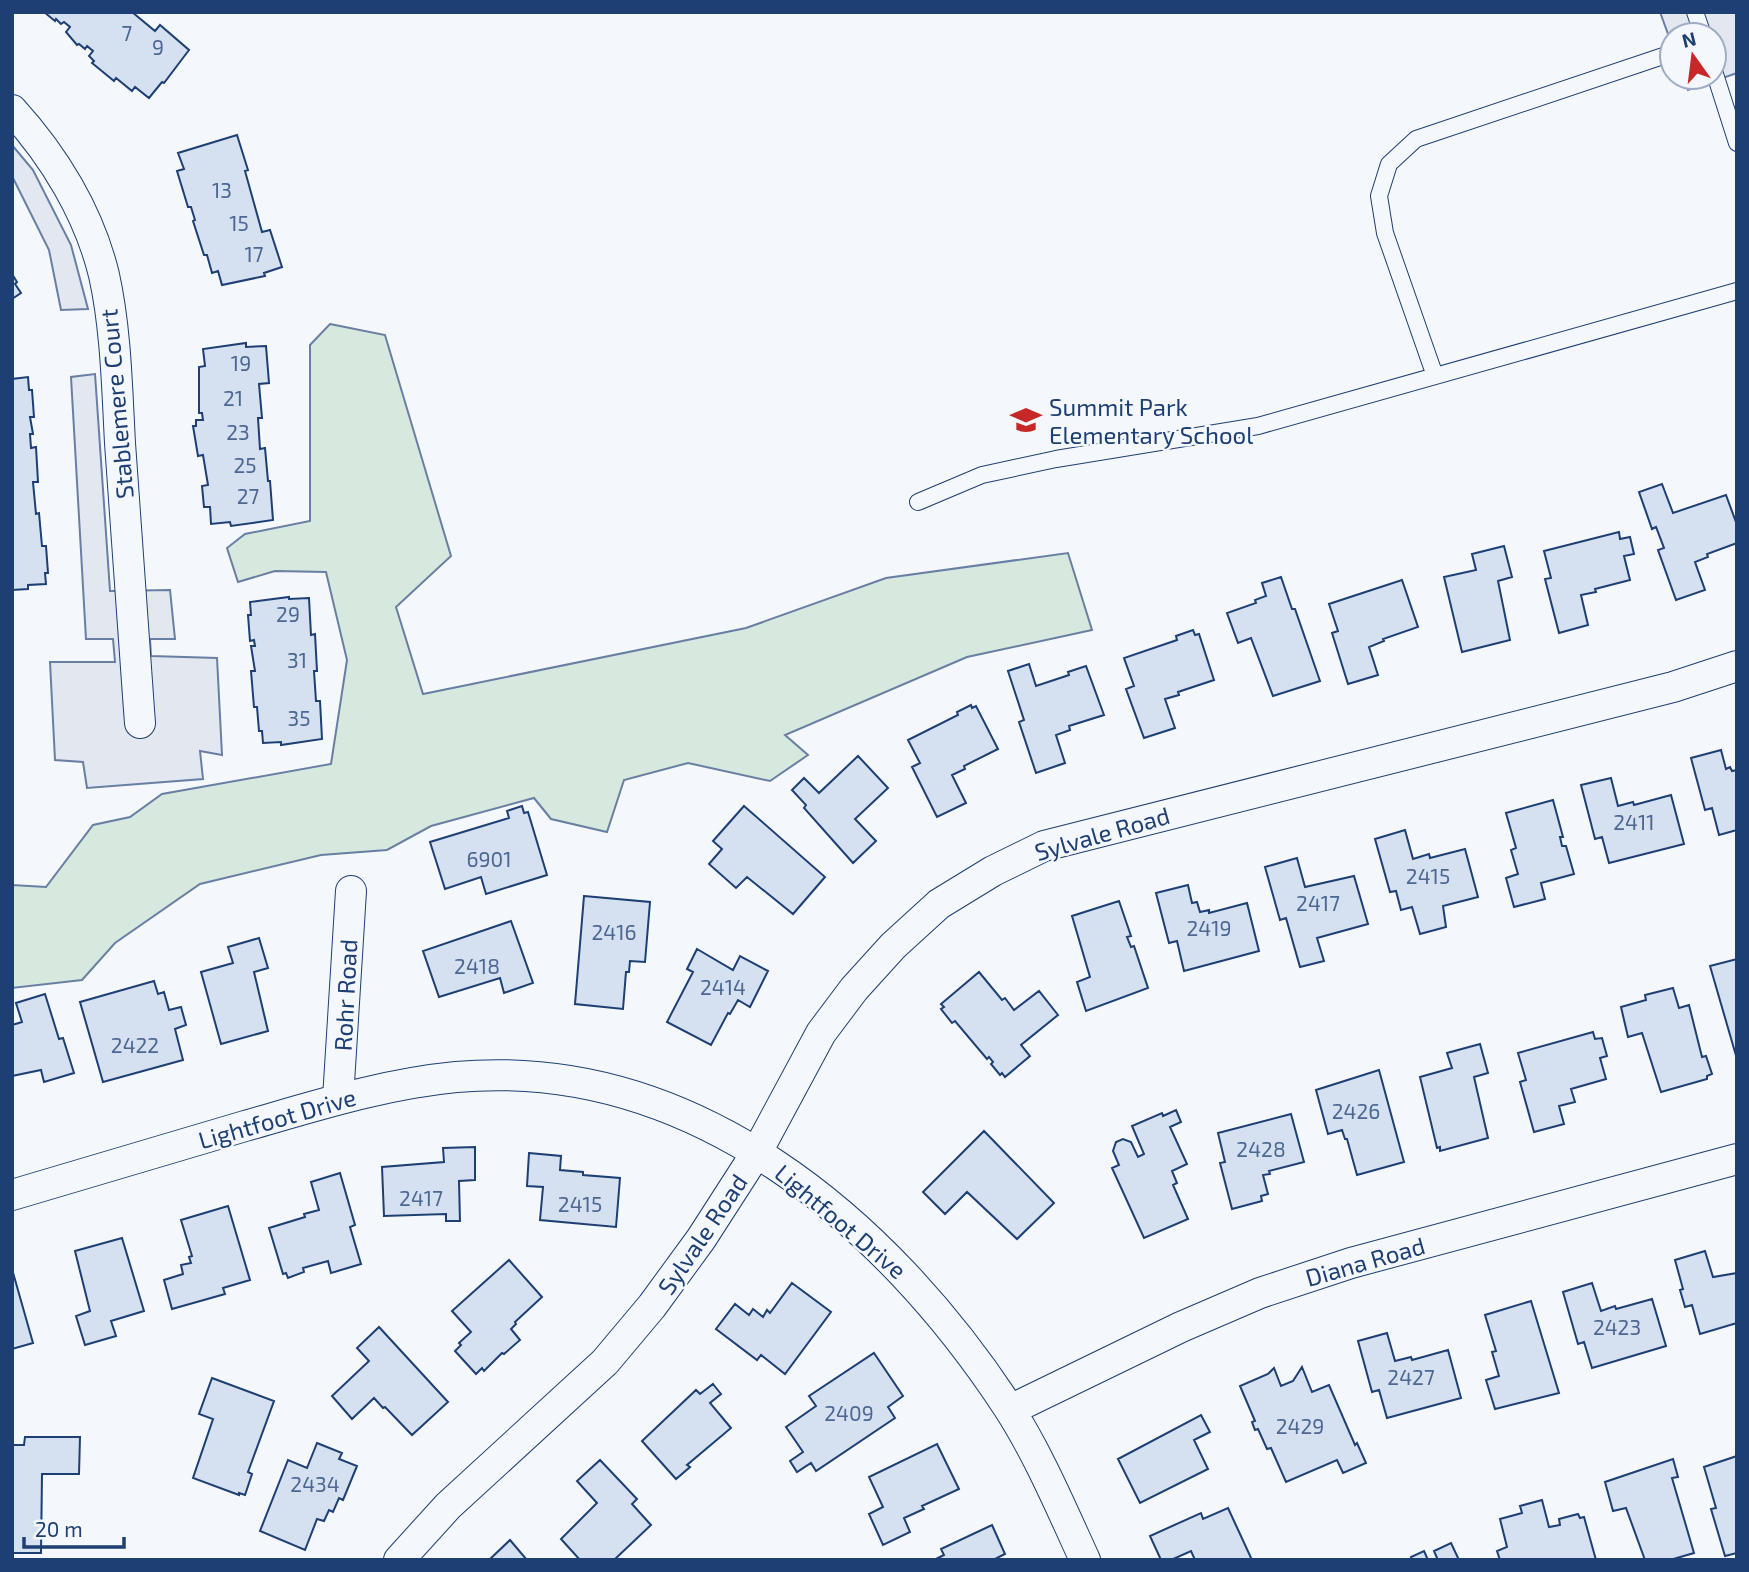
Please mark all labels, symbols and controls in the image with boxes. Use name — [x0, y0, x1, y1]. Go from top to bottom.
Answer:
house number: 7 — [122, 20, 133, 45]
north arrow — [1658, 21, 1728, 91]
text: N — [1679, 26, 1698, 52]
house number: 9 — [152, 34, 164, 59]
house number: 13 — [212, 177, 232, 202]
house number: 15 — [229, 210, 249, 235]
house number: 17 — [244, 241, 264, 266]
street label: Stablemere Court — [93, 308, 139, 500]
house number: 19 — [231, 350, 251, 375]
house number: 21 — [223, 385, 243, 410]
place label: Summit Park Elementary School — [1049, 392, 1253, 449]
school or university icon: Summit Park Elementary School — [1009, 403, 1043, 437]
house number: 23 — [226, 419, 250, 444]
house number: 25 — [233, 452, 257, 477]
house number: 27 — [237, 483, 260, 508]
house number: 29 — [276, 601, 300, 626]
house number: 31 — [287, 647, 307, 672]
house number: 35 — [288, 705, 310, 730]
street label: Sylvale Road — [1031, 800, 1173, 866]
house number: 2411 — [1613, 809, 1655, 834]
house number: 6901 — [466, 846, 512, 871]
house number: 2415 — [1406, 863, 1450, 888]
house number: 2417 — [1296, 890, 1340, 915]
house number: 2419 — [1186, 915, 1232, 940]
house number: 2416 — [591, 919, 637, 944]
street label: Rohr Road — [328, 938, 362, 1052]
house number: 2418 — [454, 953, 500, 978]
house number: 2414 — [700, 974, 746, 999]
house number: 2422 — [111, 1032, 159, 1057]
street label: Lightfoot Drive — [195, 1082, 359, 1154]
house number: 2426 — [1332, 1098, 1380, 1123]
house number: 2428 — [1236, 1136, 1286, 1161]
street label: Lightfoot Drive — [769, 1158, 913, 1284]
street label: Sylvale Road — [651, 1168, 753, 1300]
house number: 2417 — [399, 1185, 443, 1210]
house number: 2415 — [558, 1191, 602, 1216]
street label: Diana Road — [1302, 1230, 1428, 1292]
house number: 2423 — [1593, 1314, 1641, 1339]
house number: 2427 — [1387, 1364, 1435, 1389]
house number: 2409 — [824, 1400, 874, 1425]
house number: 2429 — [1276, 1413, 1324, 1438]
house number: 2434 — [290, 1471, 340, 1496]
scale bar — [24, 1506, 124, 1550]
text: 20 m — [35, 1516, 83, 1541]

